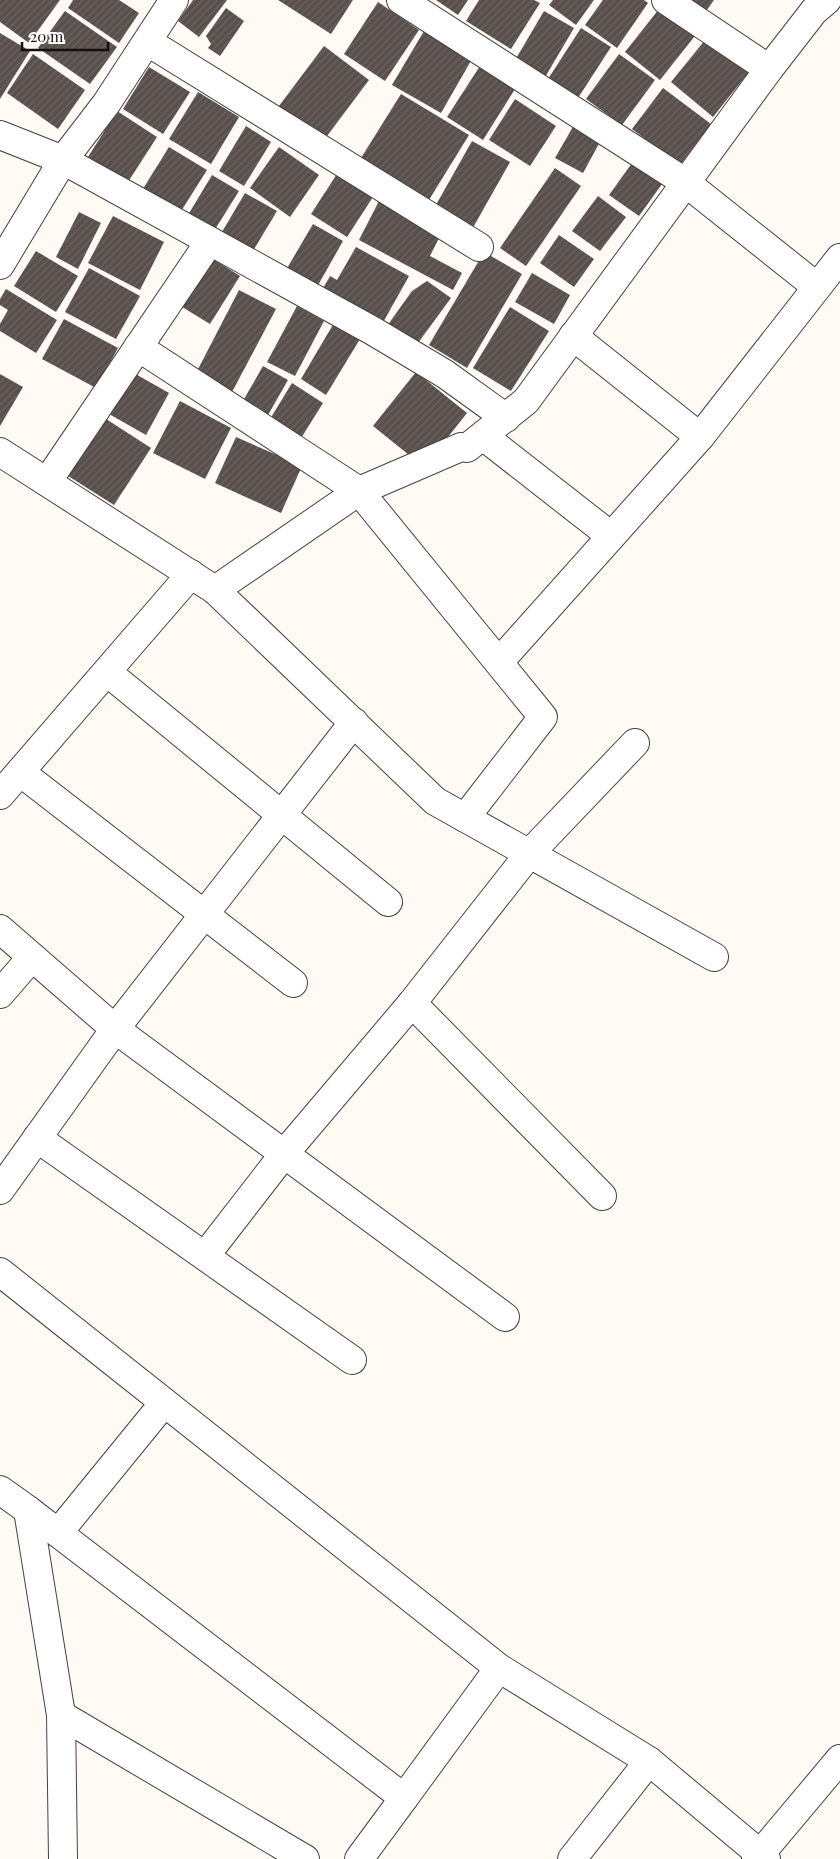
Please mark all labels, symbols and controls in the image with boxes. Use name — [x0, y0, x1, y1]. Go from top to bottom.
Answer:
scale bar — [22, 20, 109, 52]
text: 20 m — [30, 26, 64, 46]

